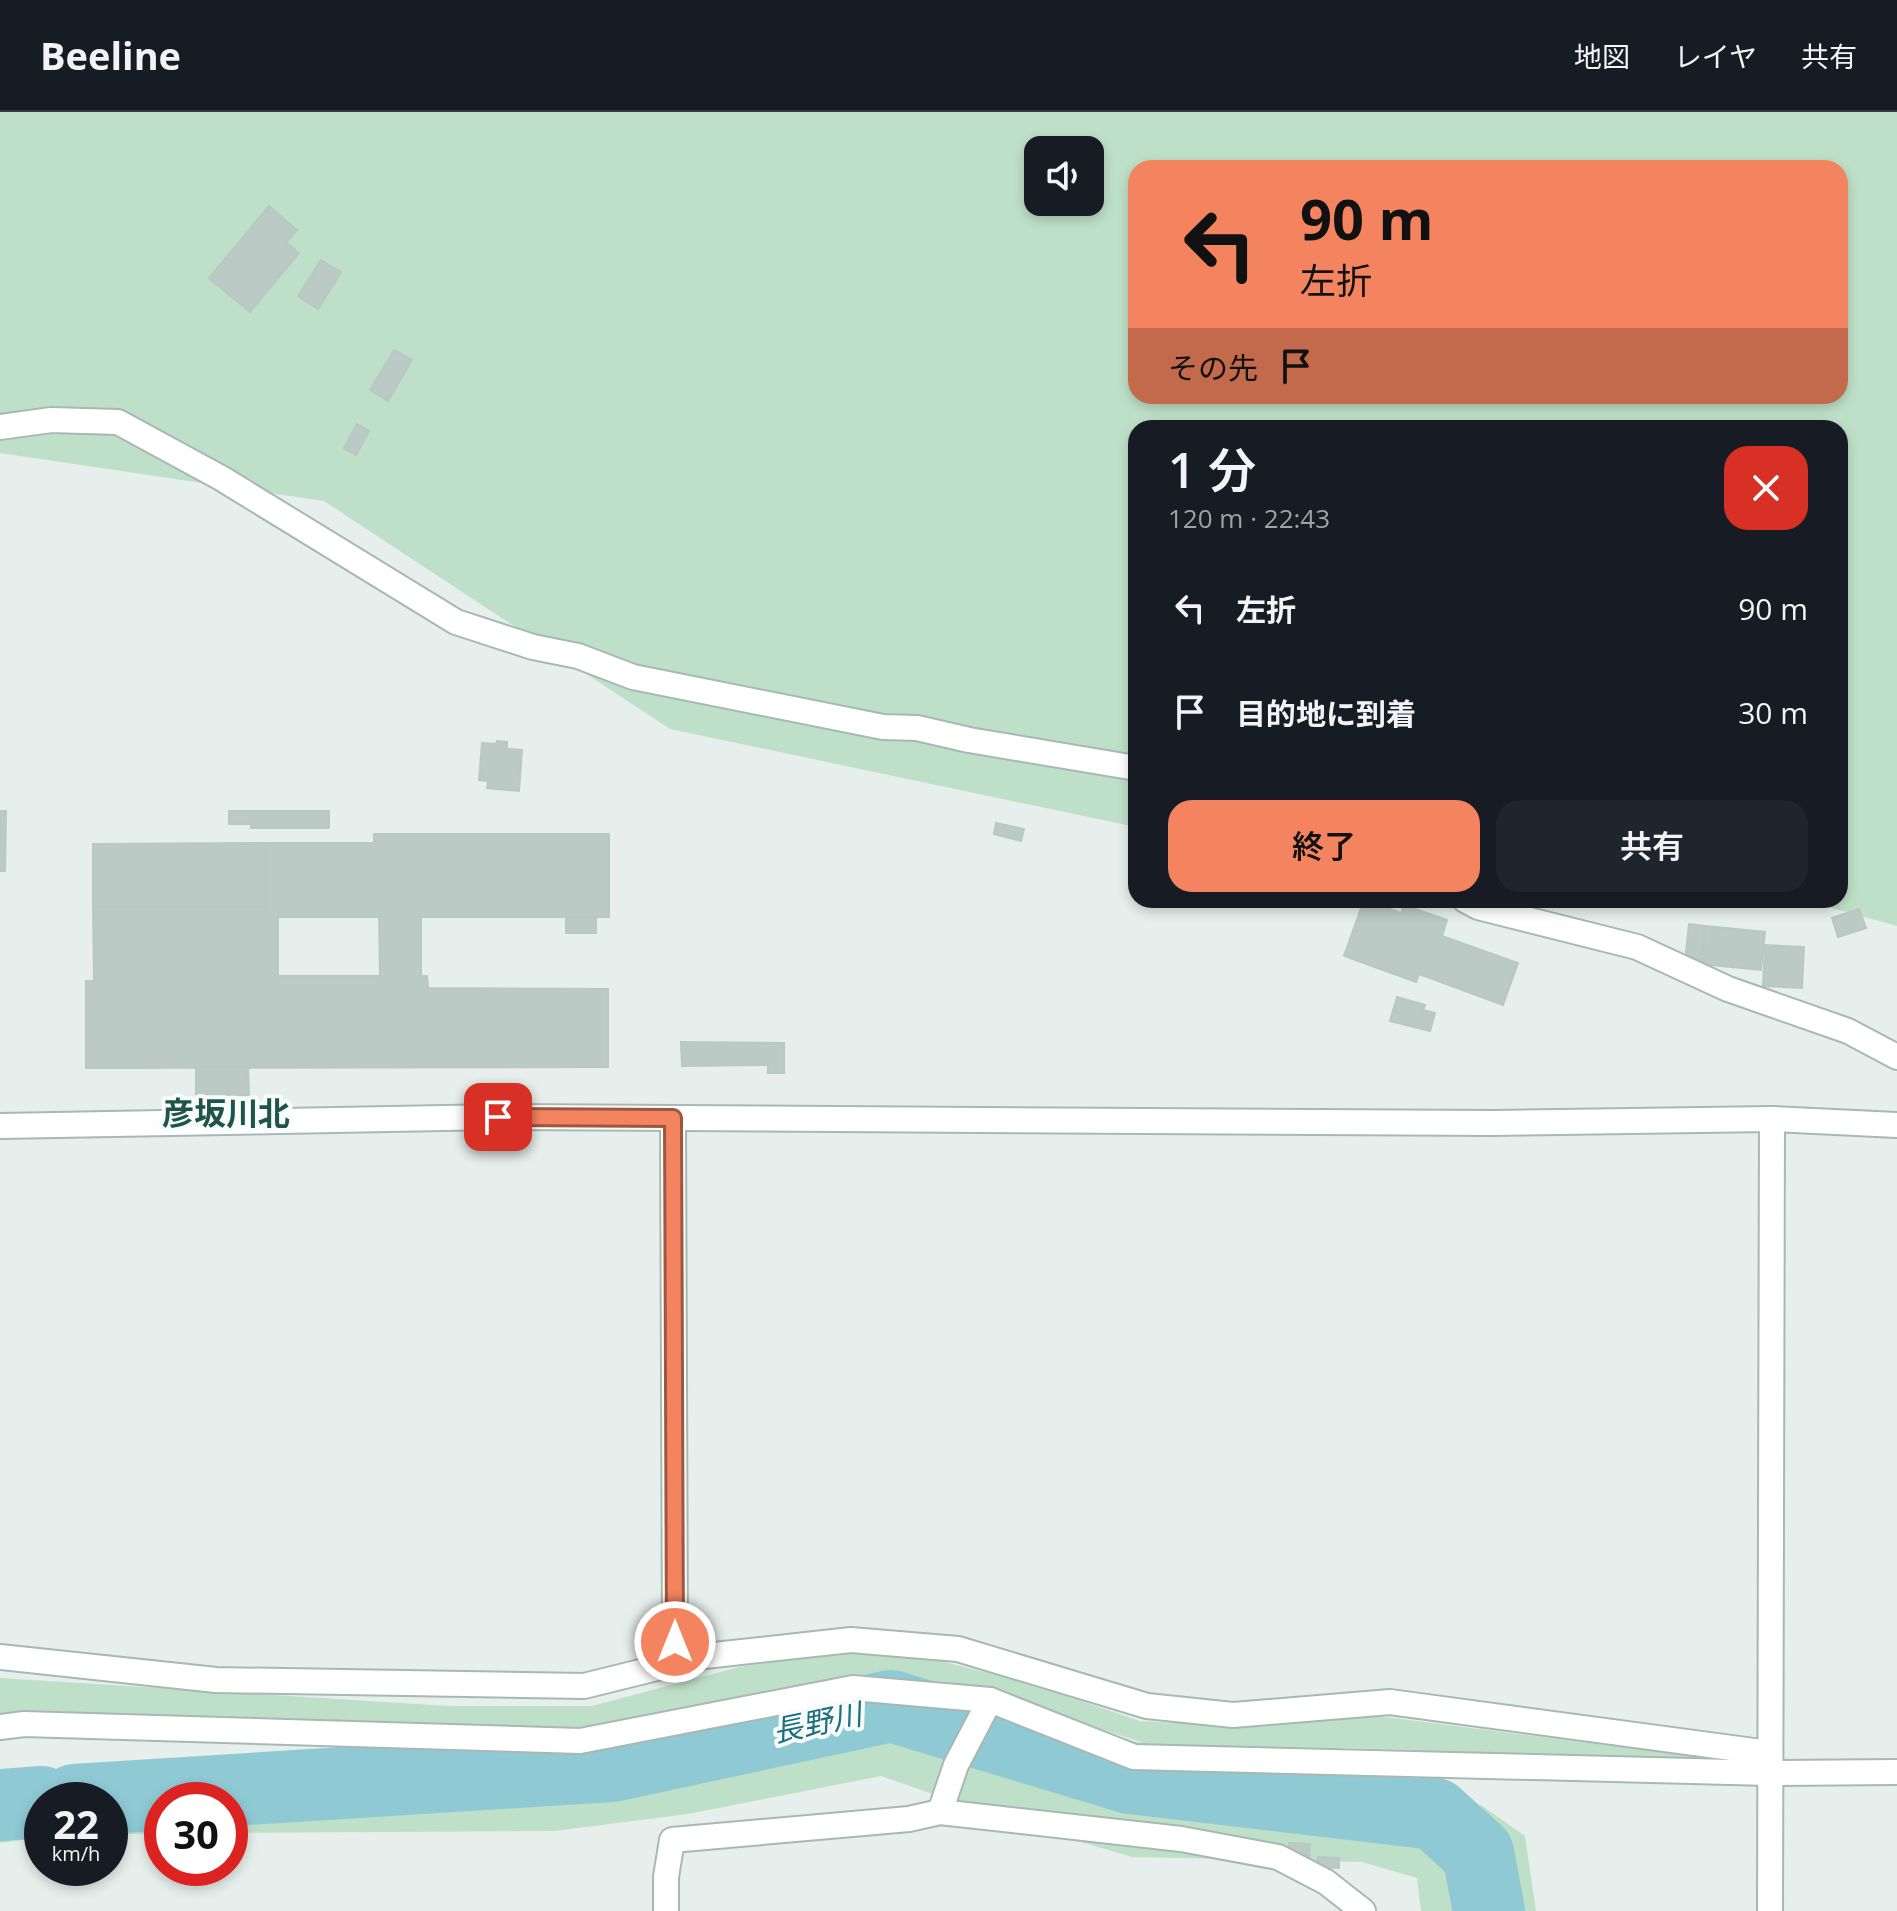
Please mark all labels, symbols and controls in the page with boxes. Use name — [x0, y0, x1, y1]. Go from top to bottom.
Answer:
text: Beeline — [40, 29, 181, 81]
text: 地図 — [1574, 37, 1630, 75]
text: レイヤ — [1674, 37, 1757, 75]
text: 共有 — [1801, 37, 1857, 75]
map controls — [1024, 136, 1104, 216]
button: sound — [1024, 136, 1104, 216]
text: 90 m — [1300, 180, 1434, 256]
icon: left — [1168, 192, 1272, 296]
text: 左折 — [1300, 256, 1372, 305]
icon: arrive — [1274, 344, 1318, 388]
text: その先 — [1168, 347, 1258, 388]
text: 1 分 — [1168, 437, 1256, 502]
button: close — [1724, 446, 1808, 530]
text: 120 m · 22:43 — [1168, 500, 1330, 536]
icon: left — [1168, 586, 1212, 630]
text: 90 m — [1738, 588, 1808, 629]
text: 左折 — [1236, 589, 1296, 630]
icon: arrive — [1168, 690, 1212, 734]
text: 30 m — [1738, 692, 1808, 733]
text: 目的地に到着 — [1236, 693, 1416, 734]
button: 終了 — [1168, 800, 1480, 892]
button: 共有 — [1496, 800, 1808, 892]
pin — [464, 1083, 532, 1151]
district label: 彦坂川北 — [162, 1091, 290, 1134]
icon: arrive — [476, 1095, 520, 1139]
position arrow — [633, 1600, 717, 1684]
water label: 長野川 — [769, 1692, 868, 1751]
speed limit sign: 30 — [144, 1782, 248, 1886]
text: 22 — [53, 1796, 99, 1851]
text: km/h — [52, 1840, 100, 1867]

